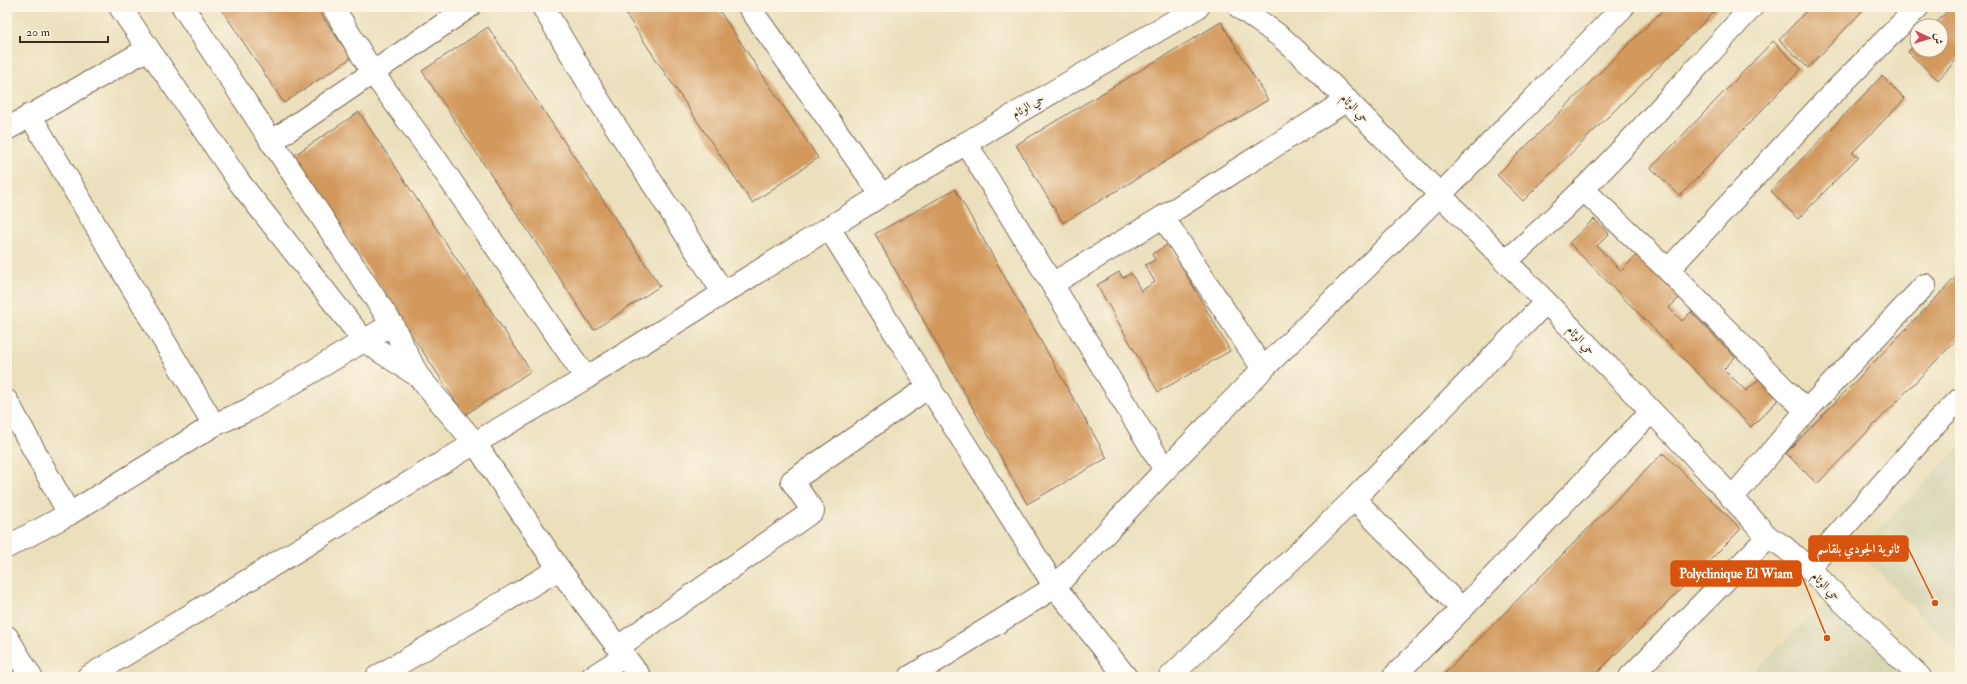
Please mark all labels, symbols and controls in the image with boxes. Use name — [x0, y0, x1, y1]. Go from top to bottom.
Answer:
scale bar — [20, 18, 108, 44]
north arrow — [1909, 18, 1949, 58]
text: 20 m — [26, 25, 51, 40]
text: ش — [1932, 33, 1945, 45]
street label: حي الوئام — [1009, 91, 1049, 124]
street label: حي الوئام — [1335, 91, 1372, 128]
street label: حي الوئام — [1561, 322, 1598, 360]
callout: ثانوية الجودي بلقاسم — [1809, 536, 1908, 561]
text: ثانوية الجودي بلقاسم — [1817, 541, 1900, 562]
callout: Polyclinique El Wiam — [1671, 561, 1801, 586]
text: Polyclinique El Wiam — [1679, 566, 1794, 583]
street label: حي الوئام — [1806, 569, 1843, 606]

